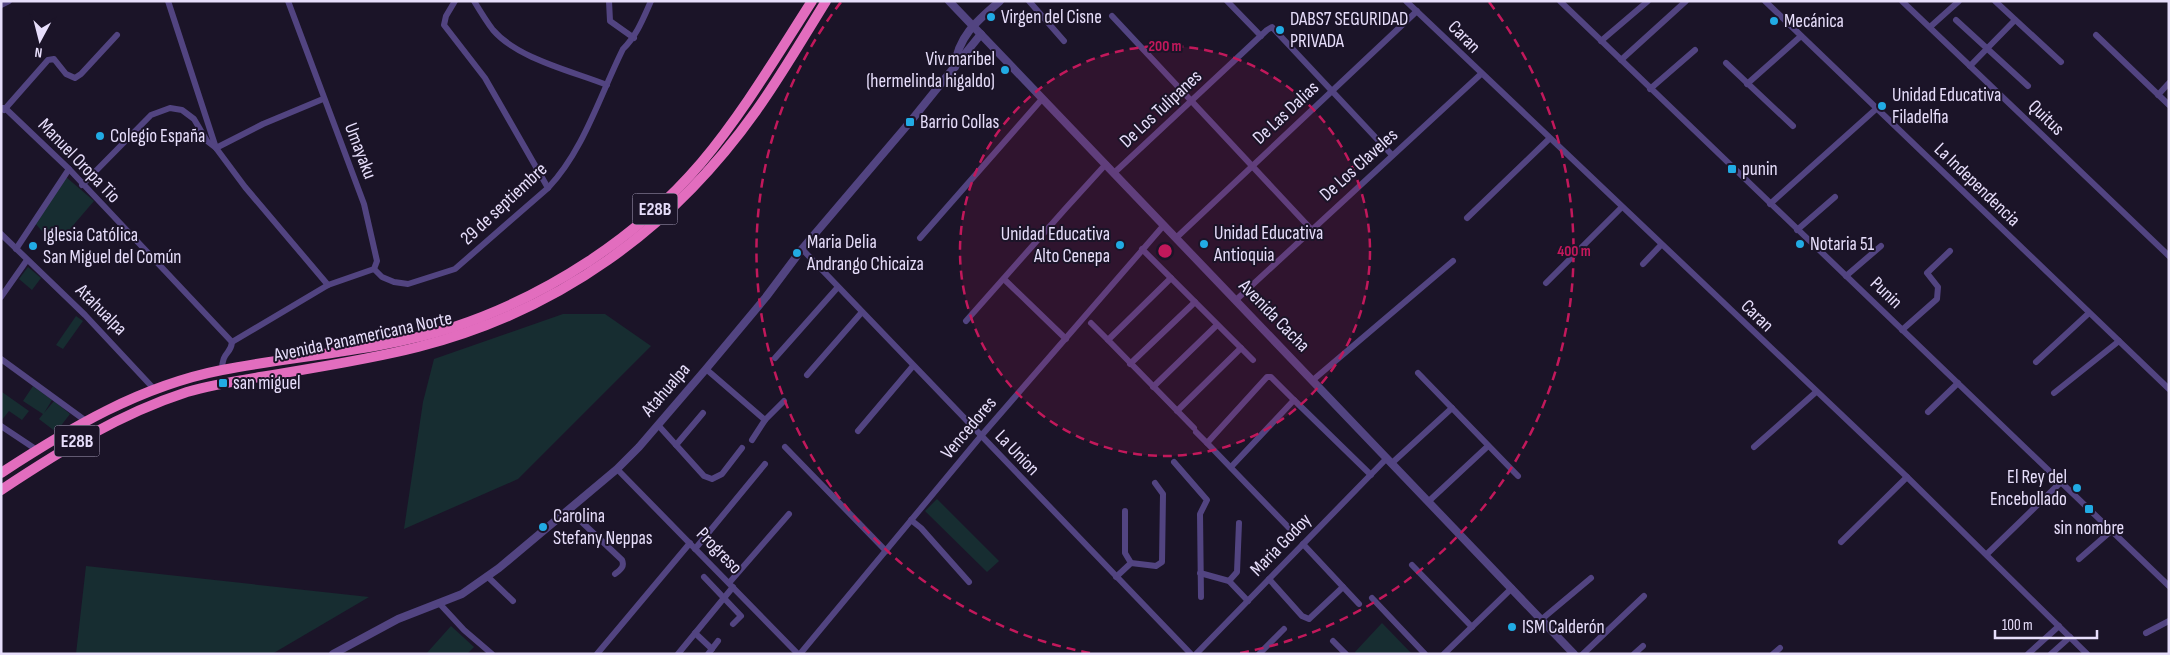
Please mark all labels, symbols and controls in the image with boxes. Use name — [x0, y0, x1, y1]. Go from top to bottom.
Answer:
place label: Virgen del Cisne — [1001, 6, 1102, 29]
place label: DABS7 SEGURIDAD PRIVADA — [1290, 8, 1408, 53]
place label: Mecánica — [1784, 10, 1844, 33]
marker: Virgen del Cisne — [985, 11, 997, 23]
north arrow — [15, 15, 65, 65]
marker: Mecánica — [1768, 15, 1780, 27]
street label: Caran — [1443, 16, 1485, 58]
marker: DABS7 SEGURIDAD PRIVADA — [1274, 24, 1286, 36]
text: 200 m — [1148, 37, 1182, 56]
text: N — [34, 44, 43, 61]
place label: Viv.maribel (hermelinda higaldo) — [866, 48, 995, 93]
marker: Viv.maribel (hermelinda higaldo) — [999, 64, 1011, 76]
street label: De Los Tulipanes — [1115, 65, 1207, 153]
street label: De Las Dalias — [1248, 76, 1324, 149]
place label: Unidad Educativa Filadelfia — [1892, 84, 2001, 129]
street label: Quitus — [2023, 95, 2069, 141]
marker: Unidad Educativa Filadelfia — [1876, 100, 1888, 112]
place label: Barrio Collas — [920, 111, 999, 134]
street label: Manuel Oropa Tio — [33, 114, 125, 208]
marker: Barrio Collas — [904, 116, 916, 128]
street label: Umayaku — [339, 120, 381, 182]
street label: De Los Claveles — [1315, 124, 1403, 206]
place label: Colegio España — [110, 125, 205, 148]
marker: Colegio España — [94, 130, 106, 142]
street label: La Independencia — [1929, 138, 2025, 232]
street label: 29 de septiembre — [456, 158, 552, 250]
place label: punin — [1742, 158, 1778, 181]
marker: punin — [1726, 163, 1738, 175]
road number: E28B — [632, 193, 678, 224]
place label: Unidad Educativa Antioquia — [1213, 222, 1323, 267]
place label: Unidad Educativa Alto Cenepa — [1001, 223, 1110, 268]
place label: Iglesia Católica San Miguel del Común — [43, 224, 181, 269]
place label: Maria Delia Andrango Chicaiza — [806, 231, 924, 276]
place label: Notaria 51 — [1810, 233, 1875, 256]
marker: Unidad Educativa Antioquia — [1198, 238, 1210, 250]
marker: Notaria 51 — [1794, 238, 1806, 250]
marker: Unidad Educativa Alto Cenepa — [1114, 239, 1126, 251]
marker: Iglesia Católica San Miguel del Común — [27, 240, 39, 252]
centre of rings — [1156, 242, 1174, 260]
text: 400 m — [1557, 242, 1591, 261]
marker: Maria Delia Andrango Chicaiza — [791, 247, 803, 259]
street label: Punin — [1865, 272, 1907, 314]
street label: Avenida Cacha — [1233, 274, 1314, 357]
street label: Atahualpa — [70, 279, 132, 341]
street label: Caran — [1736, 295, 1778, 337]
street label: Avenida Panamericana Norte — [271, 307, 454, 367]
street label: Atahualpa — [636, 359, 695, 422]
place label: san miguel — [233, 372, 301, 395]
marker: san miguel — [217, 377, 229, 389]
street label: Vencedores — [936, 392, 1002, 464]
street label: La Union — [990, 425, 1044, 481]
road number: E28B — [54, 426, 100, 456]
place label: El Rey del Encebollado — [1990, 466, 2067, 511]
marker: El Rey del Encebollado — [2071, 482, 2083, 494]
marker: sin nombre — [2083, 503, 2095, 515]
place label: Carolina Stefany Neppas — [553, 505, 653, 550]
street label: Maria Godoy — [1246, 508, 1317, 581]
place label: sin nombre — [2054, 517, 2124, 540]
marker: Carolina Stefany Neppas — [537, 521, 549, 533]
street label: Progreso — [691, 523, 747, 579]
scale bar — [1995, 608, 2098, 640]
place label: ISM Calderón — [1522, 616, 1605, 639]
text: 100 m — [2002, 616, 2033, 635]
marker: ISM Calderón — [1506, 621, 1518, 633]

